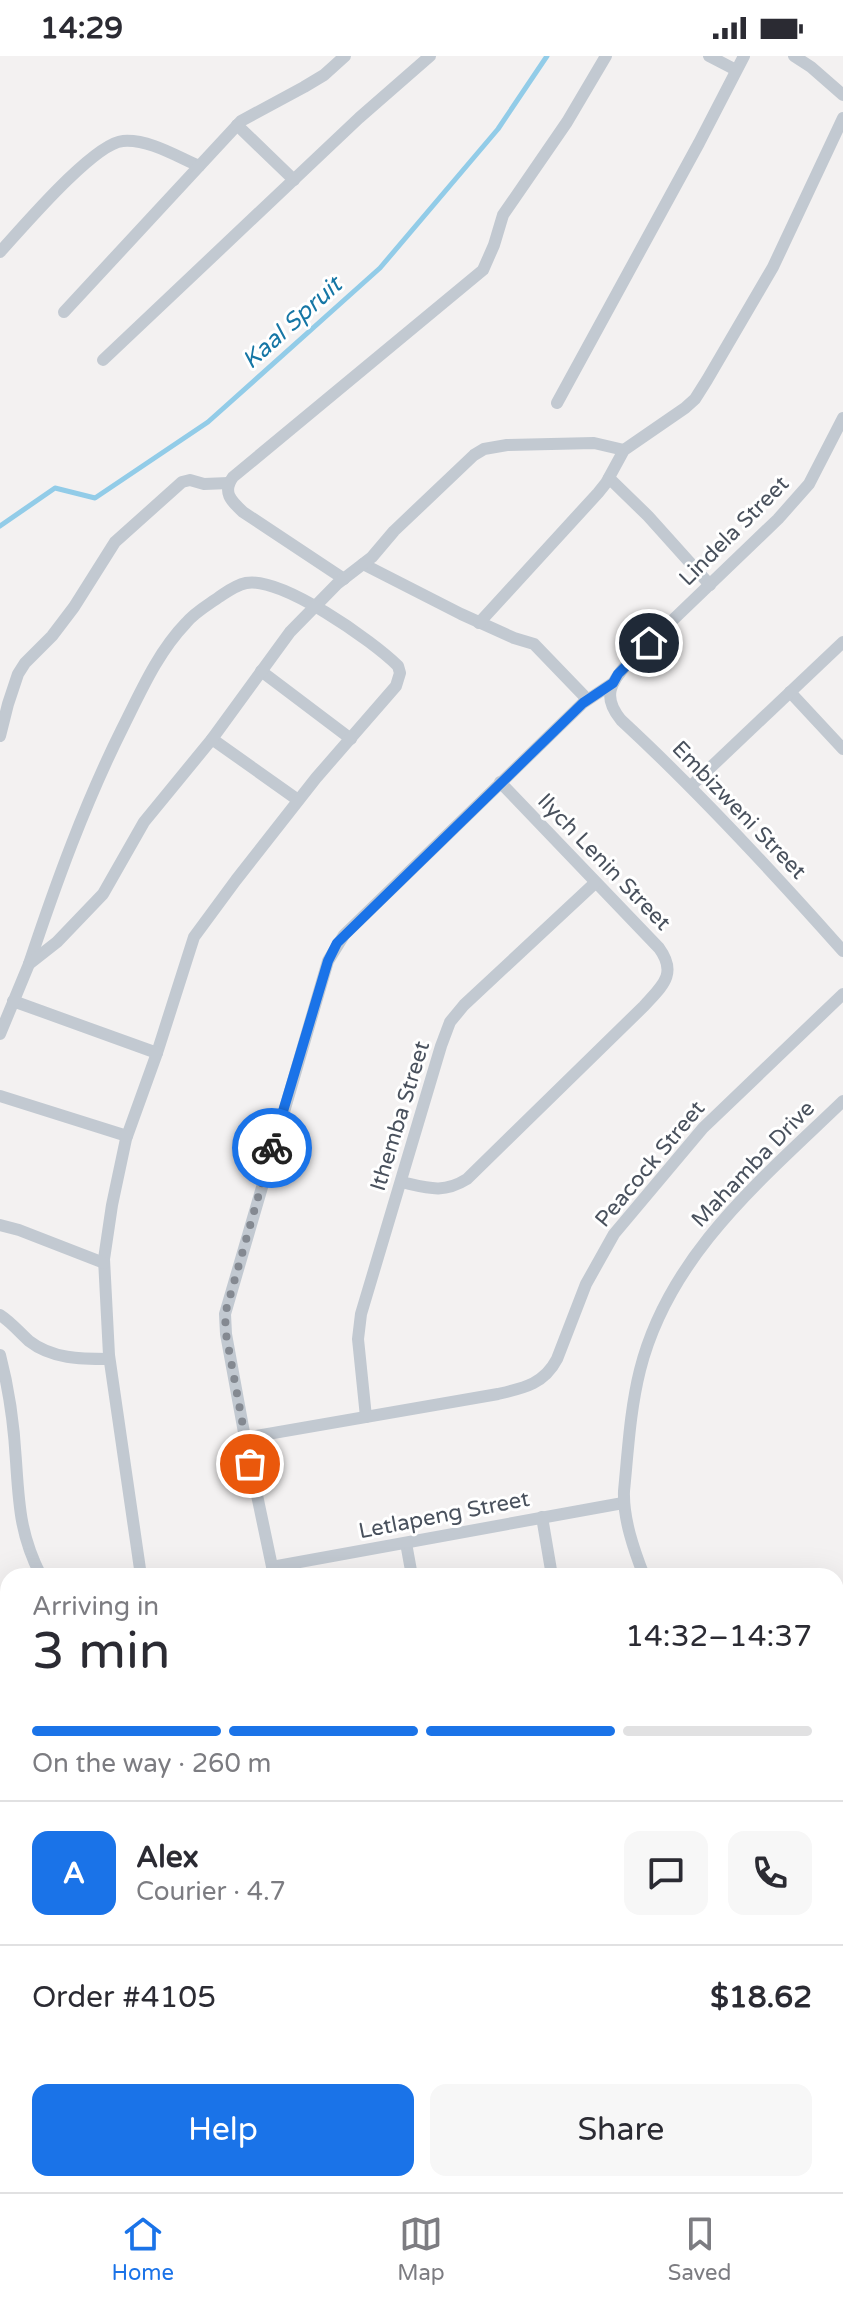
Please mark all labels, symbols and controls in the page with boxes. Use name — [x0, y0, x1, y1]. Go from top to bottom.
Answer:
text: 14:29 — [40, 10, 123, 47]
water label: Kaal Spruit — [236, 269, 350, 375]
street label: Lindela Street — [674, 471, 794, 591]
pin — [615, 609, 683, 677]
icon: home — [627, 621, 671, 665]
street label: Embizweni Street — [667, 736, 811, 884]
street label: Ilych Lenin Street — [532, 788, 676, 936]
street label: Ithemba Street — [365, 1038, 435, 1194]
street label: Mahamba Drive — [686, 1095, 820, 1233]
street label: Peacock Street — [590, 1096, 710, 1232]
courier — [232, 1108, 312, 1188]
icon: bike — [250, 1126, 294, 1170]
pin — [216, 1430, 284, 1498]
icon: bag — [228, 1442, 272, 1486]
street label: Letlapeng Street — [356, 1486, 532, 1544]
text: Arriving in — [32, 1591, 159, 1622]
text: 14:32–14:37 — [625, 1618, 812, 1655]
text: 3 min — [32, 1620, 171, 1683]
text: On the way · 260 m — [32, 1748, 271, 1779]
button: chat — [624, 1831, 708, 1915]
button: phone — [728, 1831, 812, 1915]
text: Alex — [136, 1839, 199, 1876]
text: A — [63, 1855, 85, 1892]
text: Courier · 4.7 — [136, 1876, 286, 1907]
text: Order #4105 — [32, 1979, 216, 2016]
text: $18.62 — [710, 1979, 812, 2016]
button: Help — [32, 2084, 414, 2176]
button: Share — [430, 2084, 812, 2176]
tab: Home — [112, 2212, 174, 2286]
tab: Map — [397, 2212, 445, 2286]
tab: Saved — [668, 2212, 731, 2286]

